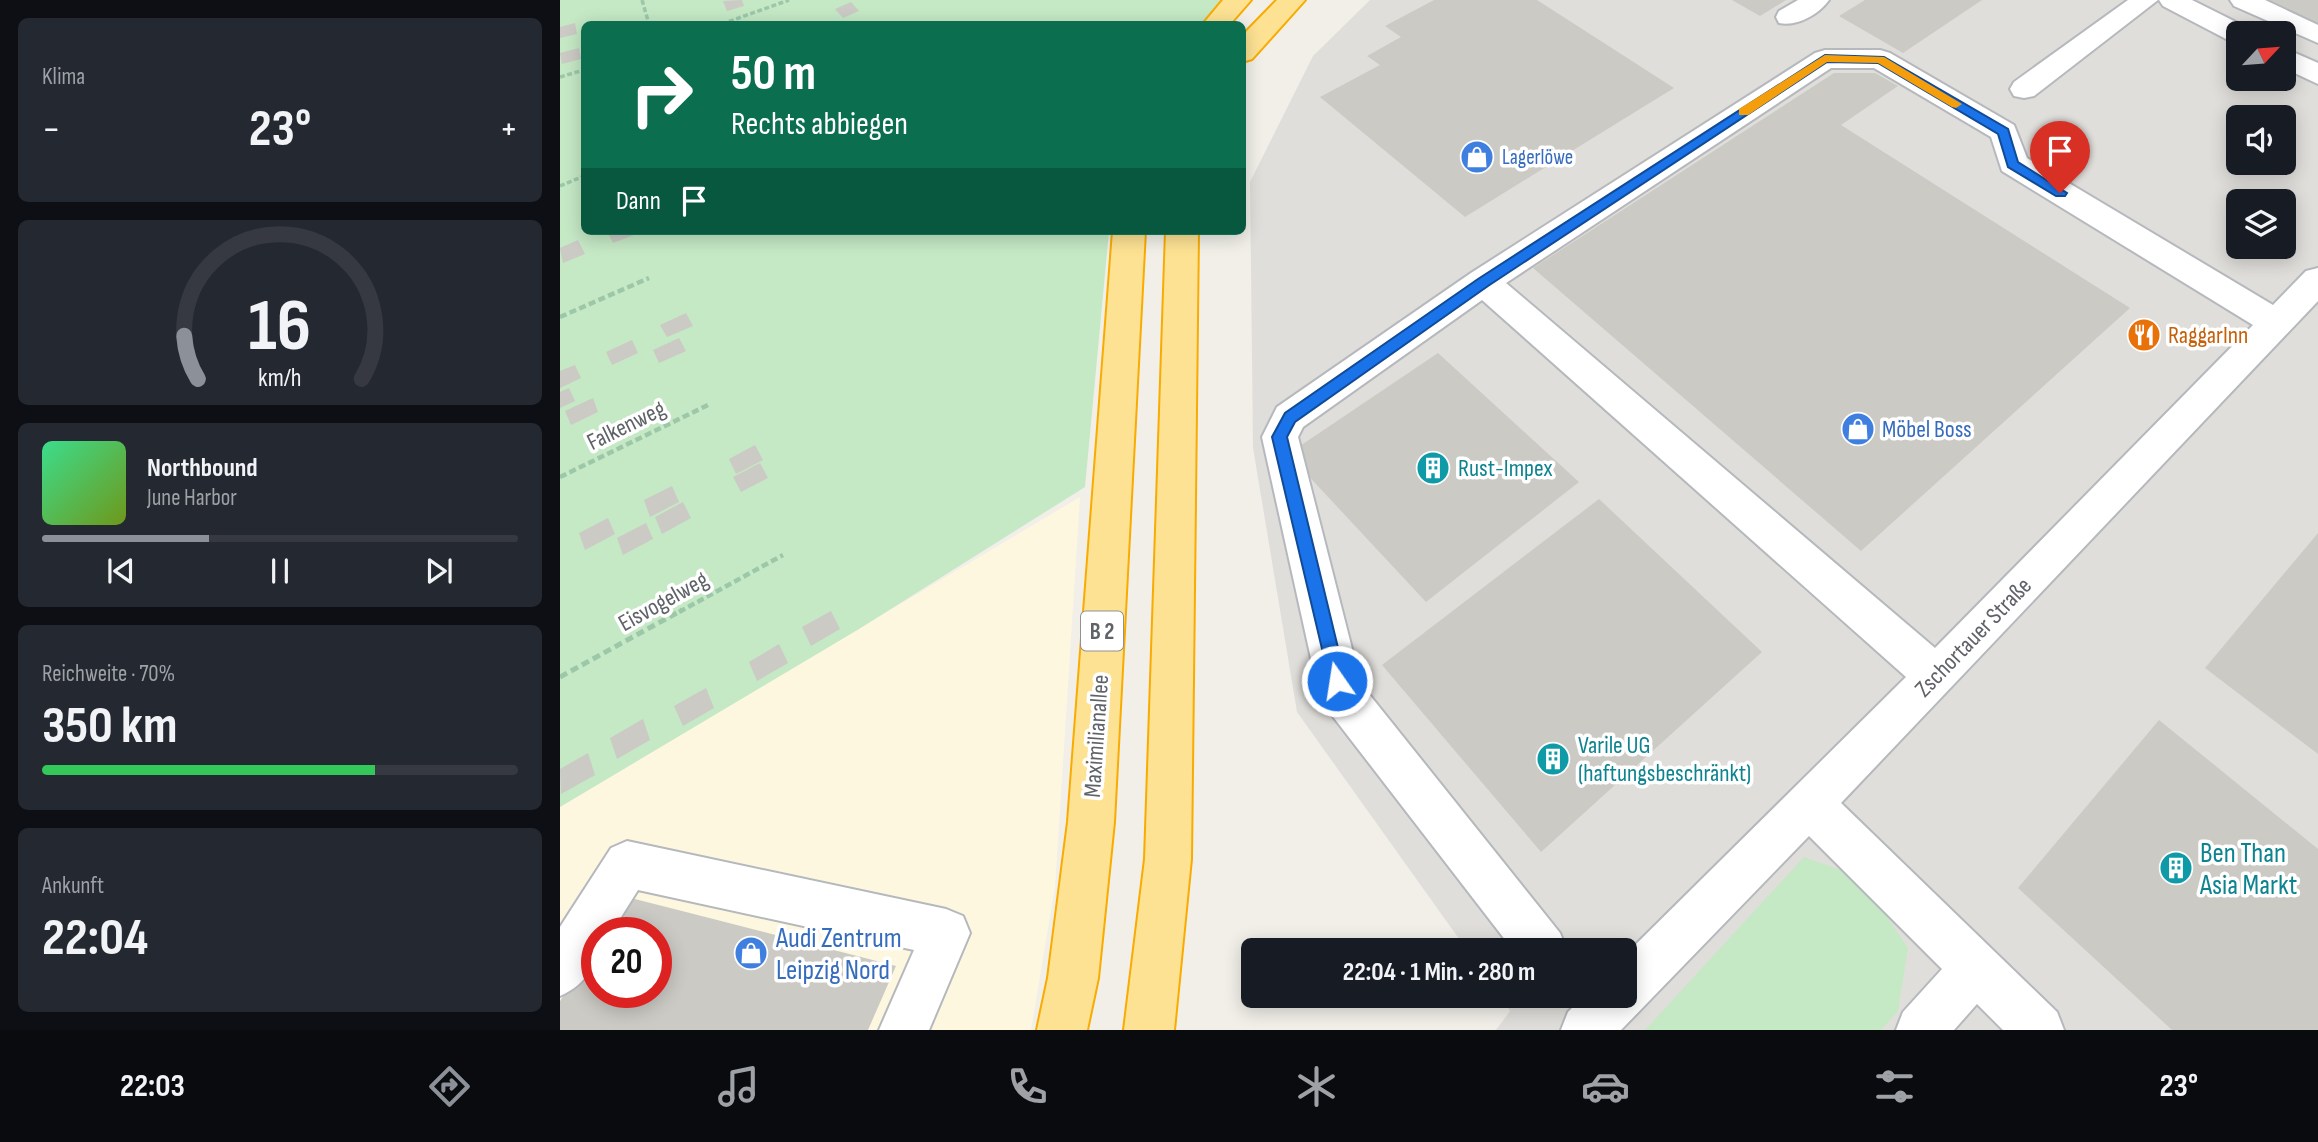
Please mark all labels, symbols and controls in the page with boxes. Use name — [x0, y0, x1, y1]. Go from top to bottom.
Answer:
north arrow — [2226, 21, 2296, 91]
map controls — [2226, 21, 2296, 259]
text: 50 m — [731, 45, 816, 104]
icon: right — [616, 49, 707, 140]
text: Klima — [42, 63, 85, 91]
text: 23° — [249, 98, 311, 161]
text: Rechts abbiegen — [731, 105, 908, 144]
button: sound — [2226, 105, 2296, 175]
text: − — [42, 107, 61, 152]
text: + — [499, 107, 518, 152]
pin — [2030, 121, 2090, 193]
icon: arrive — [2041, 132, 2079, 170]
shop icon: Lagerlöwe — [1458, 138, 1496, 176]
place label: Lagerlöwe — [1502, 145, 1573, 170]
icon: arrive — [675, 182, 713, 220]
text: Dann — [616, 186, 661, 217]
button: layers — [2226, 189, 2296, 259]
text: 16 — [249, 283, 311, 371]
restaurant icon: RaggarInn — [2125, 316, 2163, 354]
place label: RaggarInn — [2168, 321, 2248, 350]
text: km/h — [258, 362, 302, 393]
street label: Falkenweg — [582, 394, 670, 457]
shop icon: Möbel Boss — [1839, 410, 1877, 448]
place label: Möbel Boss — [1882, 415, 1972, 444]
building icon: Rust-Impex — [1414, 449, 1452, 487]
text: Northbound — [147, 453, 258, 484]
place label: Rust-Impex — [1458, 454, 1553, 483]
text: June Harbor — [147, 484, 237, 512]
icon: previous — [102, 552, 140, 590]
icon: pause — [261, 552, 299, 590]
icon: next — [420, 552, 458, 590]
street label: Eisvogelweg — [613, 565, 713, 638]
street label: Zschortauer Straße — [1909, 571, 2038, 703]
road number: B 2 — [1081, 611, 1123, 650]
position arrow — [1300, 644, 1374, 718]
text: Reichweite · 70% — [42, 660, 175, 688]
street label: Maximilianallee — [1078, 674, 1115, 799]
text: 350 km — [42, 695, 177, 758]
place label: Varile UG (haftungsbeschränkt) — [1578, 731, 1751, 788]
building icon: Varile UG (haftungsbeschränkt) — [1534, 740, 1572, 778]
place label: Ben Than Asia Markt — [2199, 837, 2297, 902]
building icon: Ben Than Asia Markt — [2157, 849, 2195, 887]
text: Ankunft — [42, 872, 104, 900]
text: 22:04 — [42, 907, 148, 970]
speed limit sign: 20 — [581, 917, 672, 1008]
place label: Audi Zentrum Leipzig Nord — [775, 922, 902, 987]
shop icon: Audi Zentrum Leipzig Nord — [732, 934, 770, 972]
text: 22:04 · 1 Min. · 280 m — [1343, 957, 1535, 988]
icon: directions — [425, 1062, 474, 1111]
icon: music — [714, 1062, 763, 1111]
icon: phone — [1003, 1062, 1052, 1111]
icon: climate — [1292, 1062, 1341, 1111]
icon: car — [1581, 1062, 1630, 1111]
icon: filters — [1870, 1062, 1919, 1111]
text: 22:03 — [120, 1067, 185, 1106]
text: 23° — [2160, 1067, 2198, 1106]

